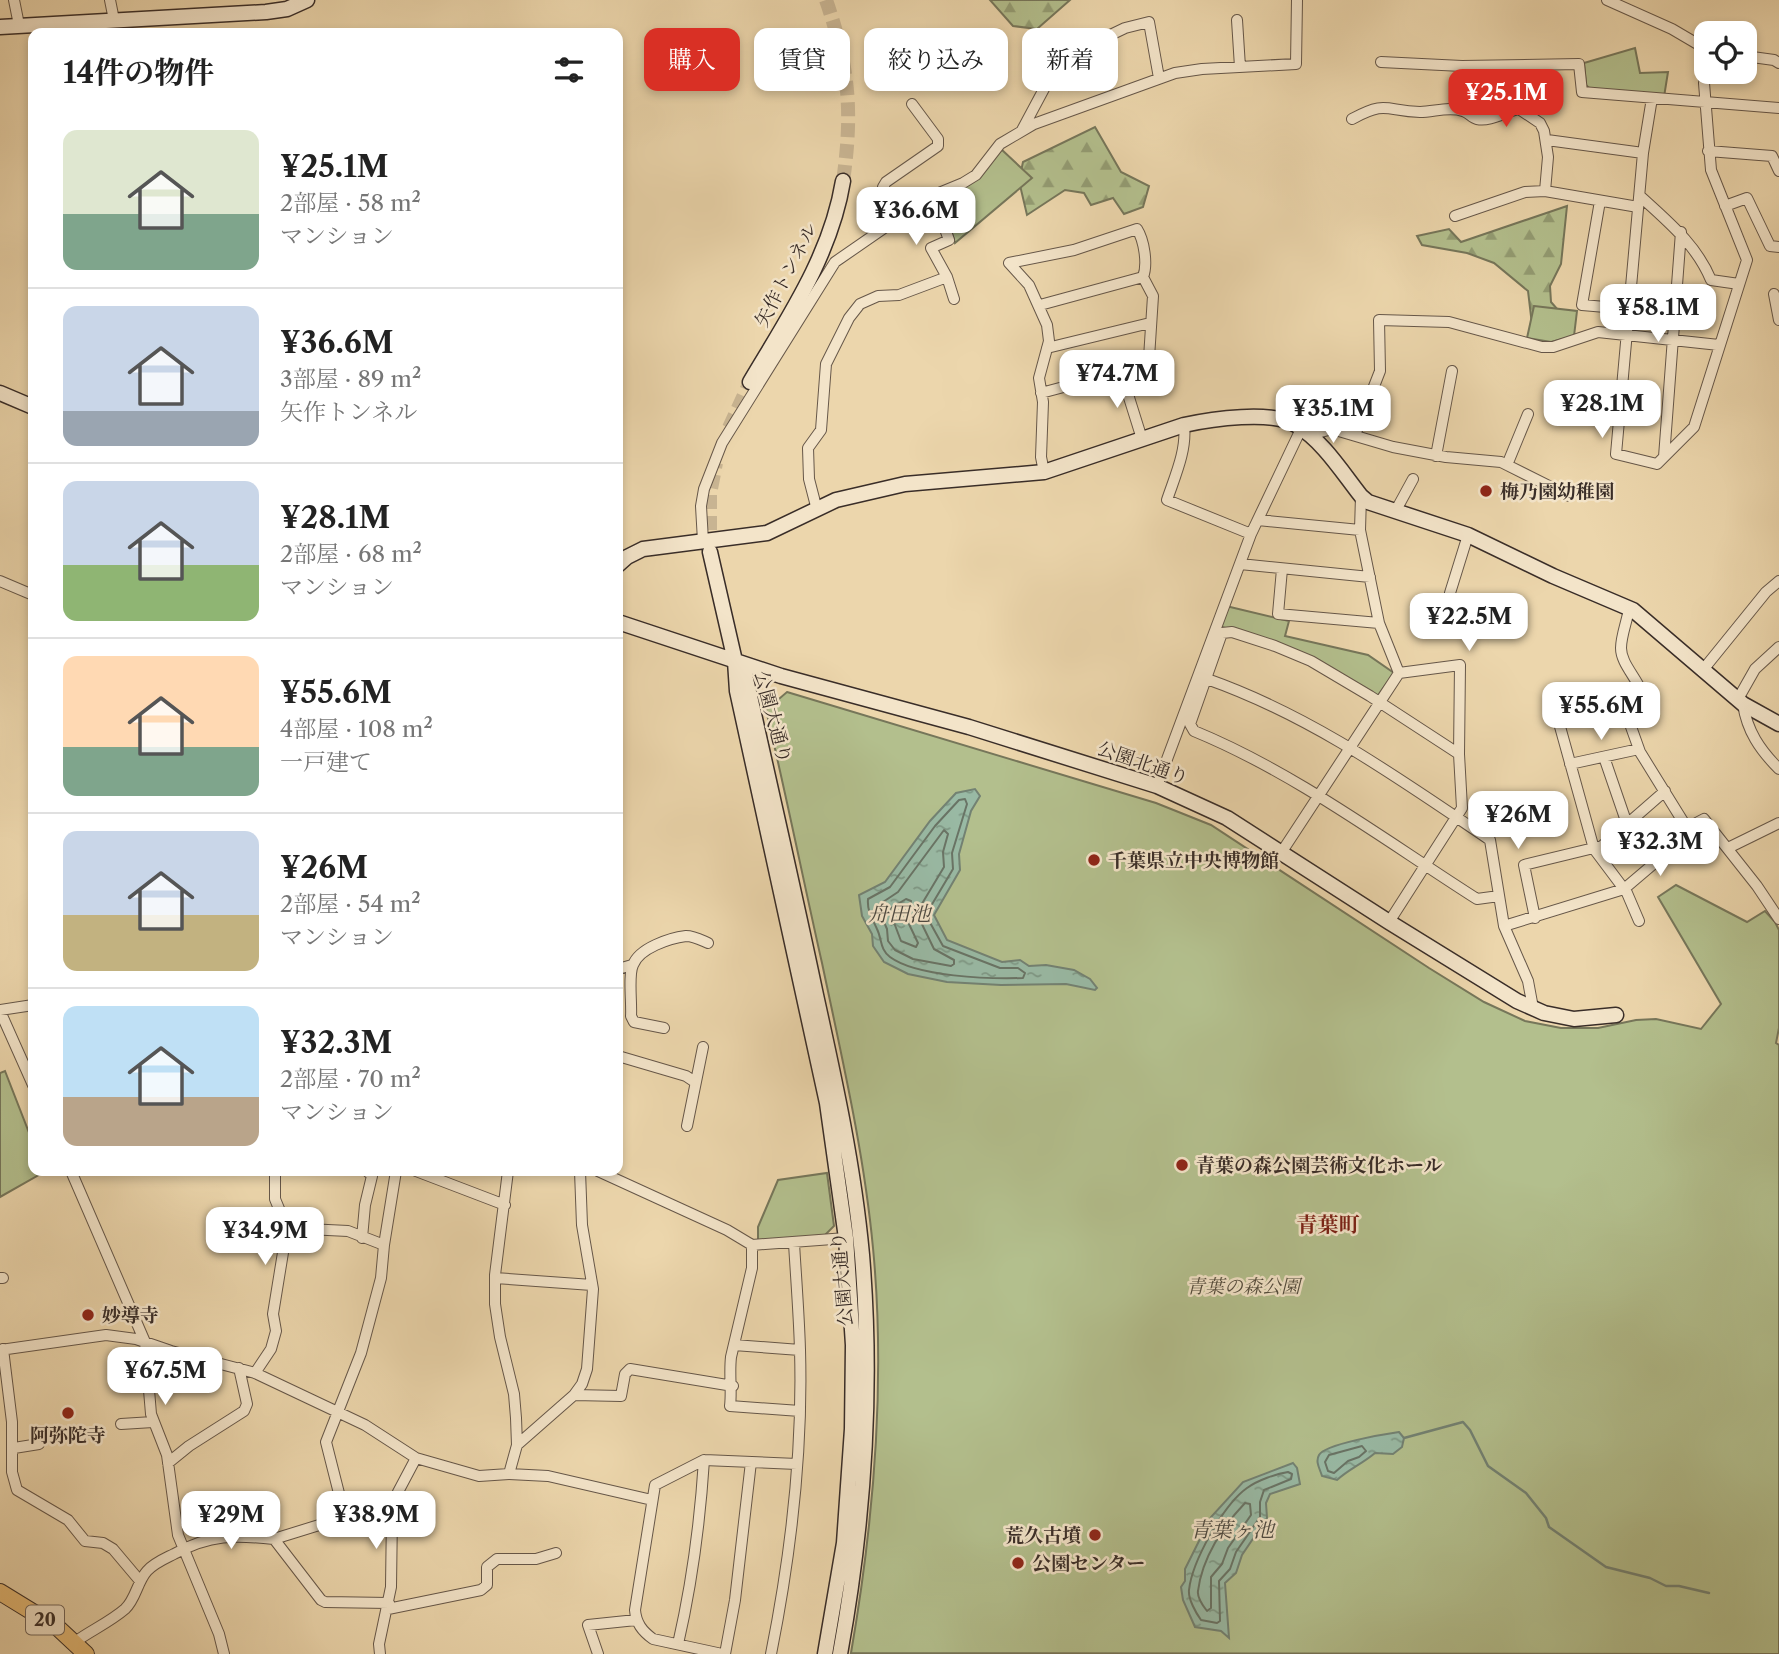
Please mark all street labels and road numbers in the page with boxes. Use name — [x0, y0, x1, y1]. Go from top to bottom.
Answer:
street label: 矢作トンネル — [750, 219, 822, 331]
street label: 公園大通り — [750, 668, 796, 766]
street label: 公園北通り — [1094, 737, 1192, 789]
street label: 公園大通り — [826, 1231, 858, 1327]
road number: 20 — [26, 1605, 64, 1634]

